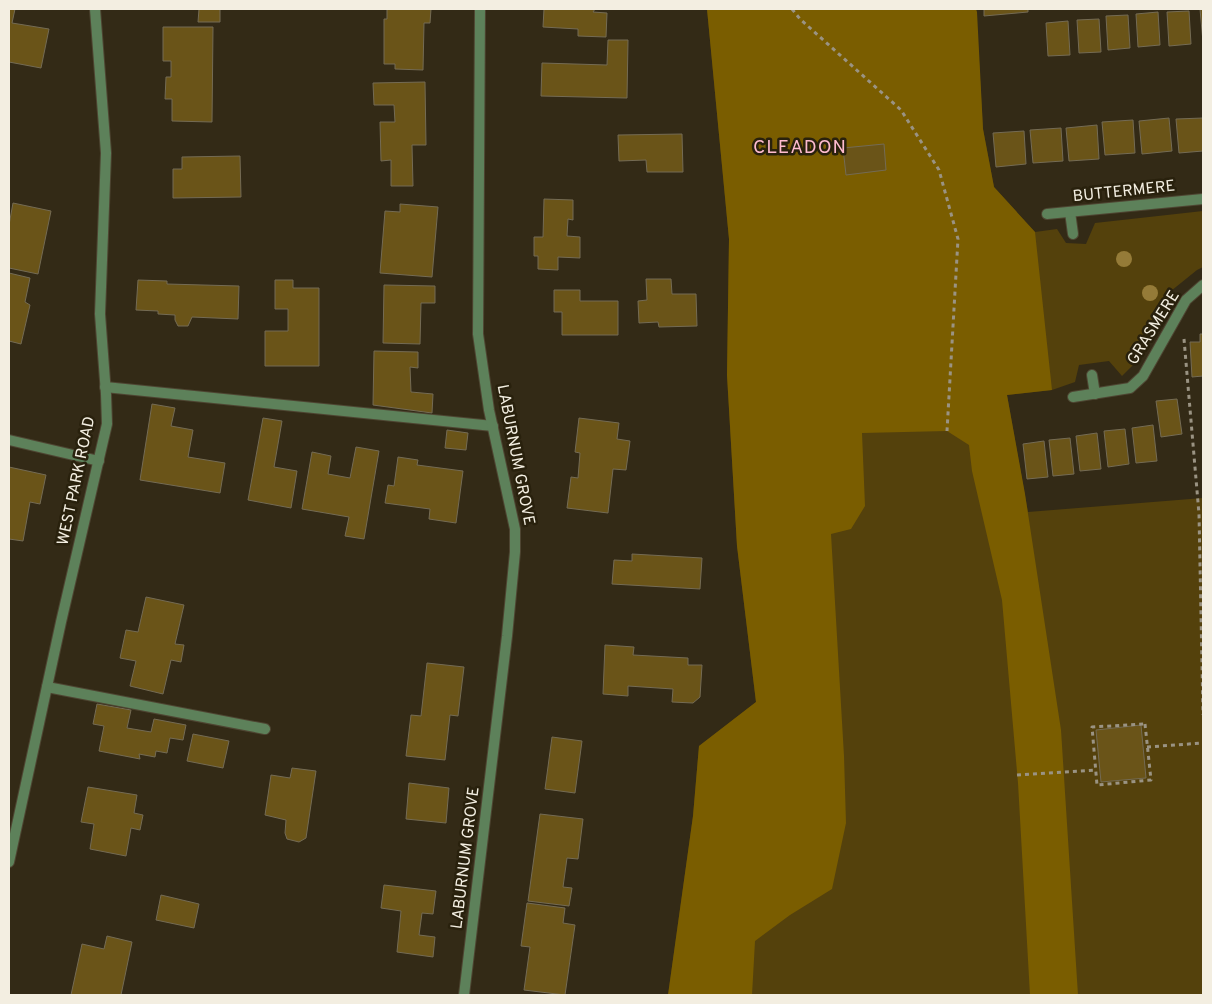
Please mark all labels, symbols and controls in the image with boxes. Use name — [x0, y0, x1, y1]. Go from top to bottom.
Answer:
district label: CLEADON — [753, 136, 847, 160]
street label: BUTTERMERE — [1072, 177, 1176, 207]
street label: GRASMERE — [1123, 287, 1185, 369]
street label: LABURNUM GROVE — [492, 383, 538, 527]
street label: WEST PARK ROAD — [54, 415, 100, 547]
street label: LABURNUM GROVE — [447, 786, 485, 930]

